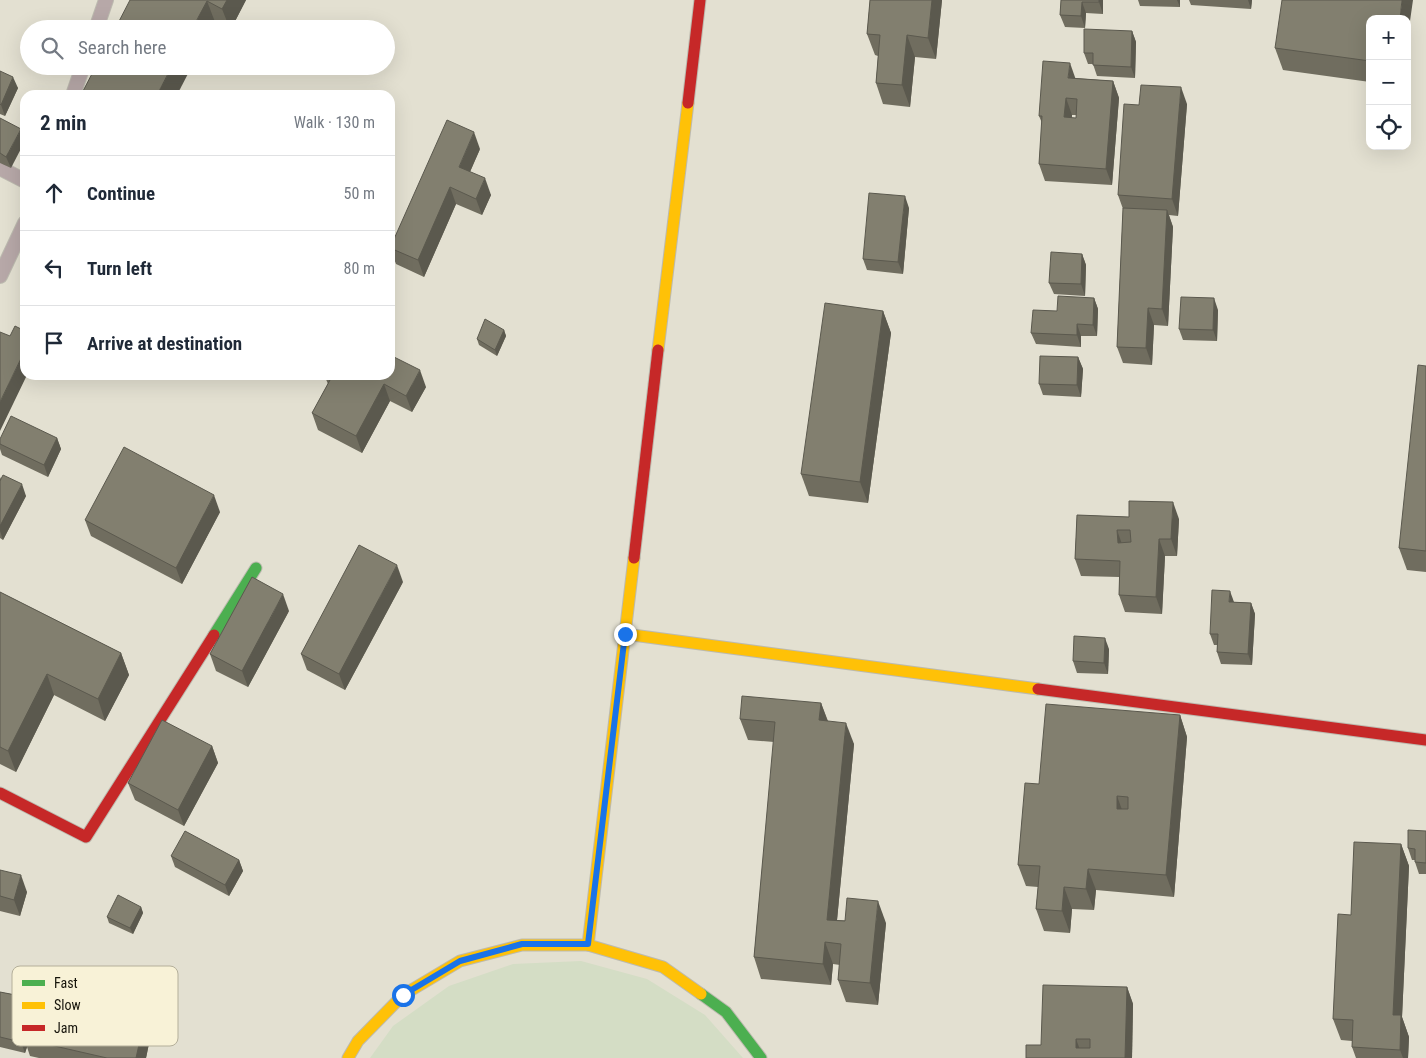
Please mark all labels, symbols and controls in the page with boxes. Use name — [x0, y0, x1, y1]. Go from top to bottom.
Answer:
map controls — [1366, 15, 1411, 150]
button: + — [1366, 15, 1411, 60]
search box — [20, 20, 395, 75]
icon: search — [38, 34, 66, 62]
text: Search here — [78, 36, 166, 59]
button: − — [1366, 60, 1411, 105]
button: locate — [1366, 105, 1411, 150]
text: 2 min — [40, 111, 87, 135]
text: Walk · 130 m — [294, 113, 375, 132]
icon: ahead — [40, 179, 68, 207]
text: Continue — [87, 182, 155, 205]
text: 50 m — [343, 184, 375, 203]
icon: left — [40, 254, 68, 282]
text: Turn left — [87, 257, 152, 280]
text: 80 m — [343, 259, 375, 278]
icon: arrive — [40, 329, 68, 357]
text: Arrive at destination — [87, 332, 242, 355]
route end — [614, 623, 637, 646]
legend — [12, 966, 178, 1046]
text: Fast — [54, 975, 78, 991]
route start — [392, 984, 415, 1007]
text: Slow — [54, 997, 81, 1013]
text: Jam — [54, 1020, 78, 1036]

